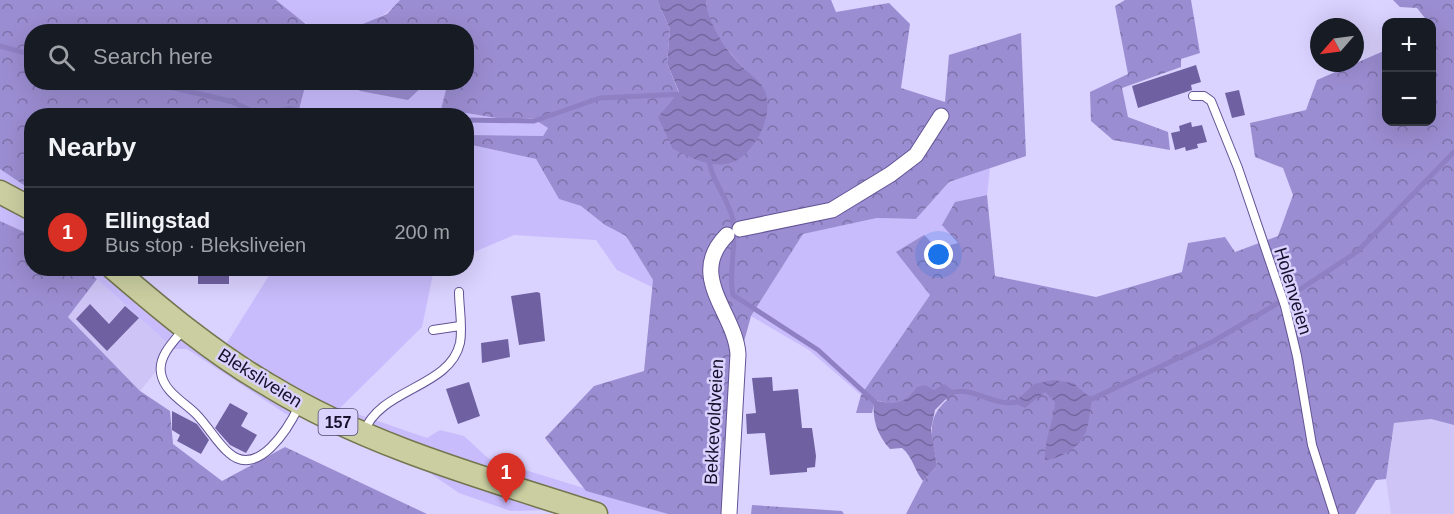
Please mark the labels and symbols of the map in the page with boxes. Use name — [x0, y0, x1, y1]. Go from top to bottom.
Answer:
north arrow — [1310, 18, 1364, 72]
your location — [924, 240, 953, 269]
street label: Holenveien — [1270, 245, 1316, 337]
street label: Bleksliveien — [214, 344, 306, 412]
street label: Bekkevoldveien — [701, 359, 727, 485]
road number: 157 — [318, 409, 358, 435]
pin: 1 — [486, 454, 526, 503]

